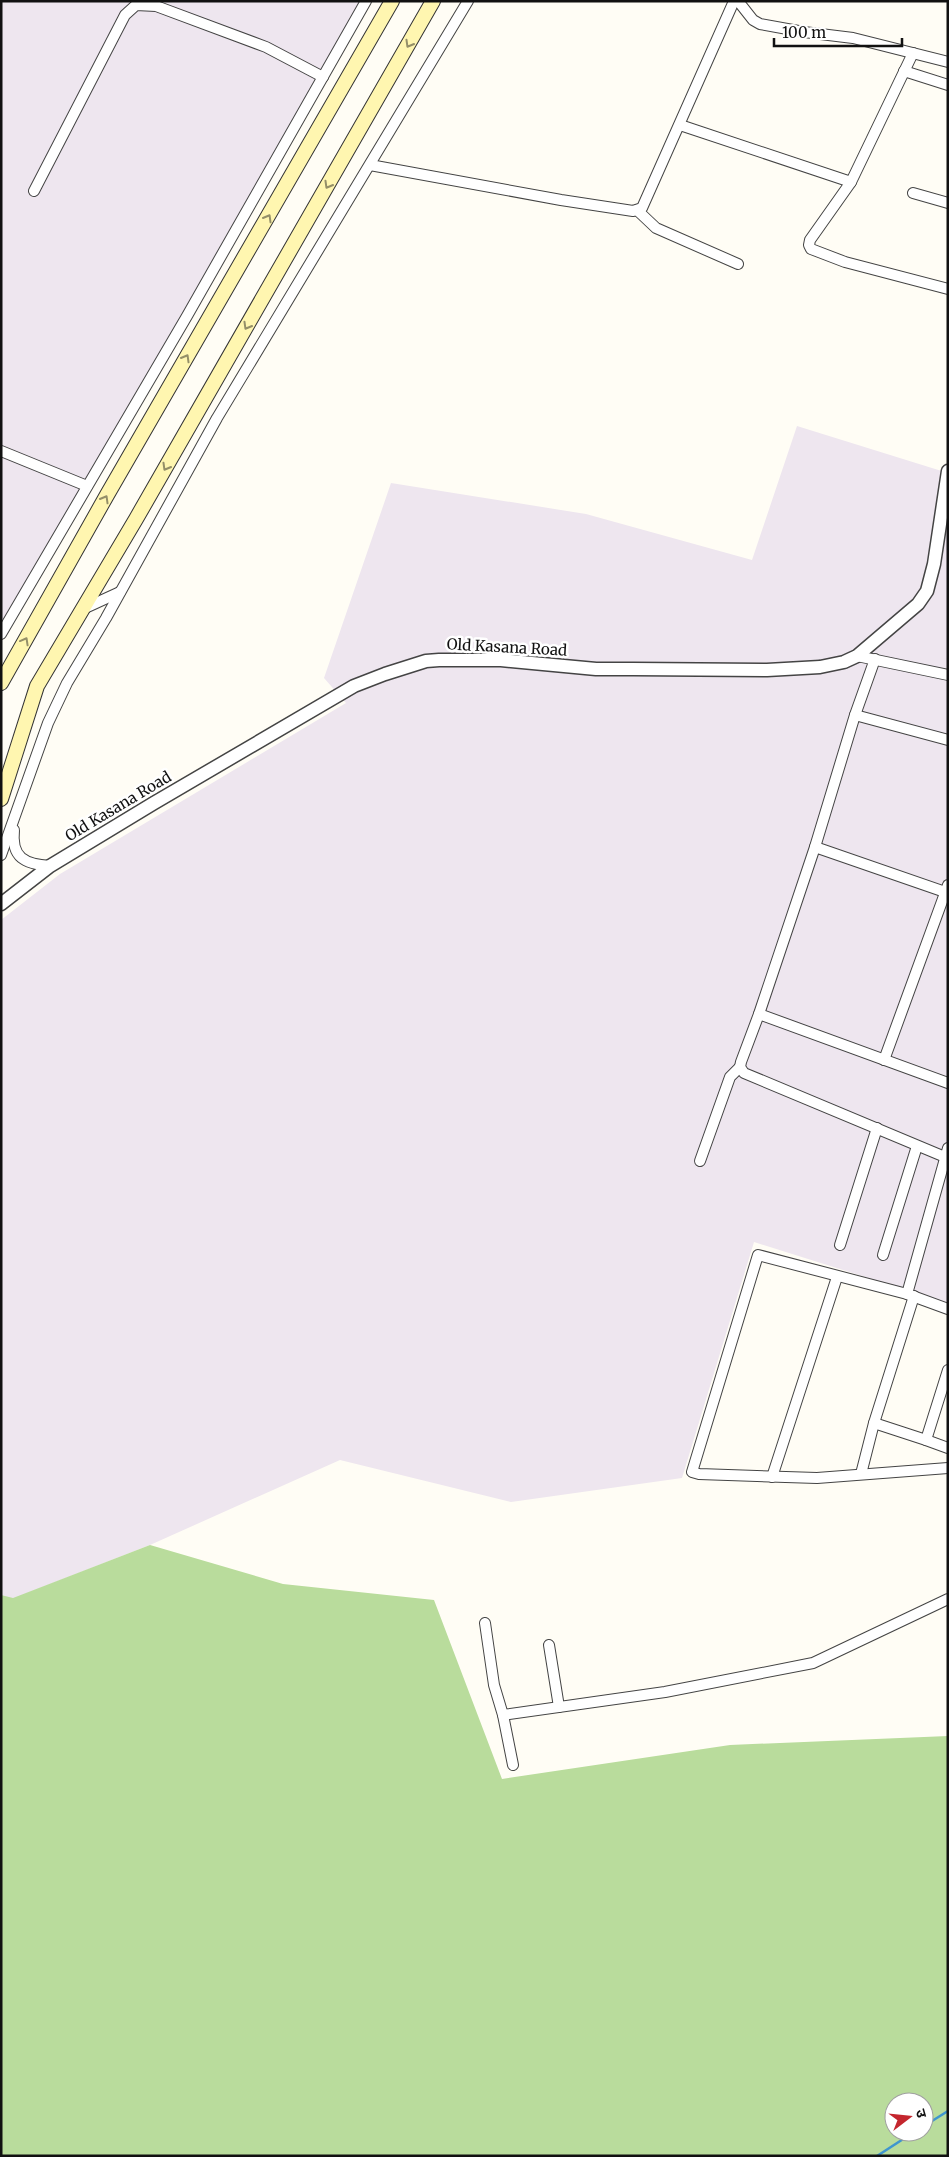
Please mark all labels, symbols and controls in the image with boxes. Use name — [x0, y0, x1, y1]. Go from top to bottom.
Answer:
scale bar — [774, 15, 902, 47]
text: 100 m — [782, 23, 826, 42]
one-way arrow — [405, 38, 415, 47]
one-way arrow — [324, 179, 334, 188]
one-way arrow — [261, 214, 271, 223]
one-way arrow — [243, 320, 253, 329]
one-way arrow — [180, 355, 190, 364]
one-way arrow — [163, 461, 173, 470]
one-way arrow — [99, 496, 109, 505]
street label: Old Kasana Road — [446, 634, 568, 660]
one-way arrow — [19, 637, 29, 646]
street label: Old Kasana Road — [62, 767, 174, 845]
north arrow — [884, 2092, 934, 2142]
text: उ — [912, 2107, 931, 2121]

